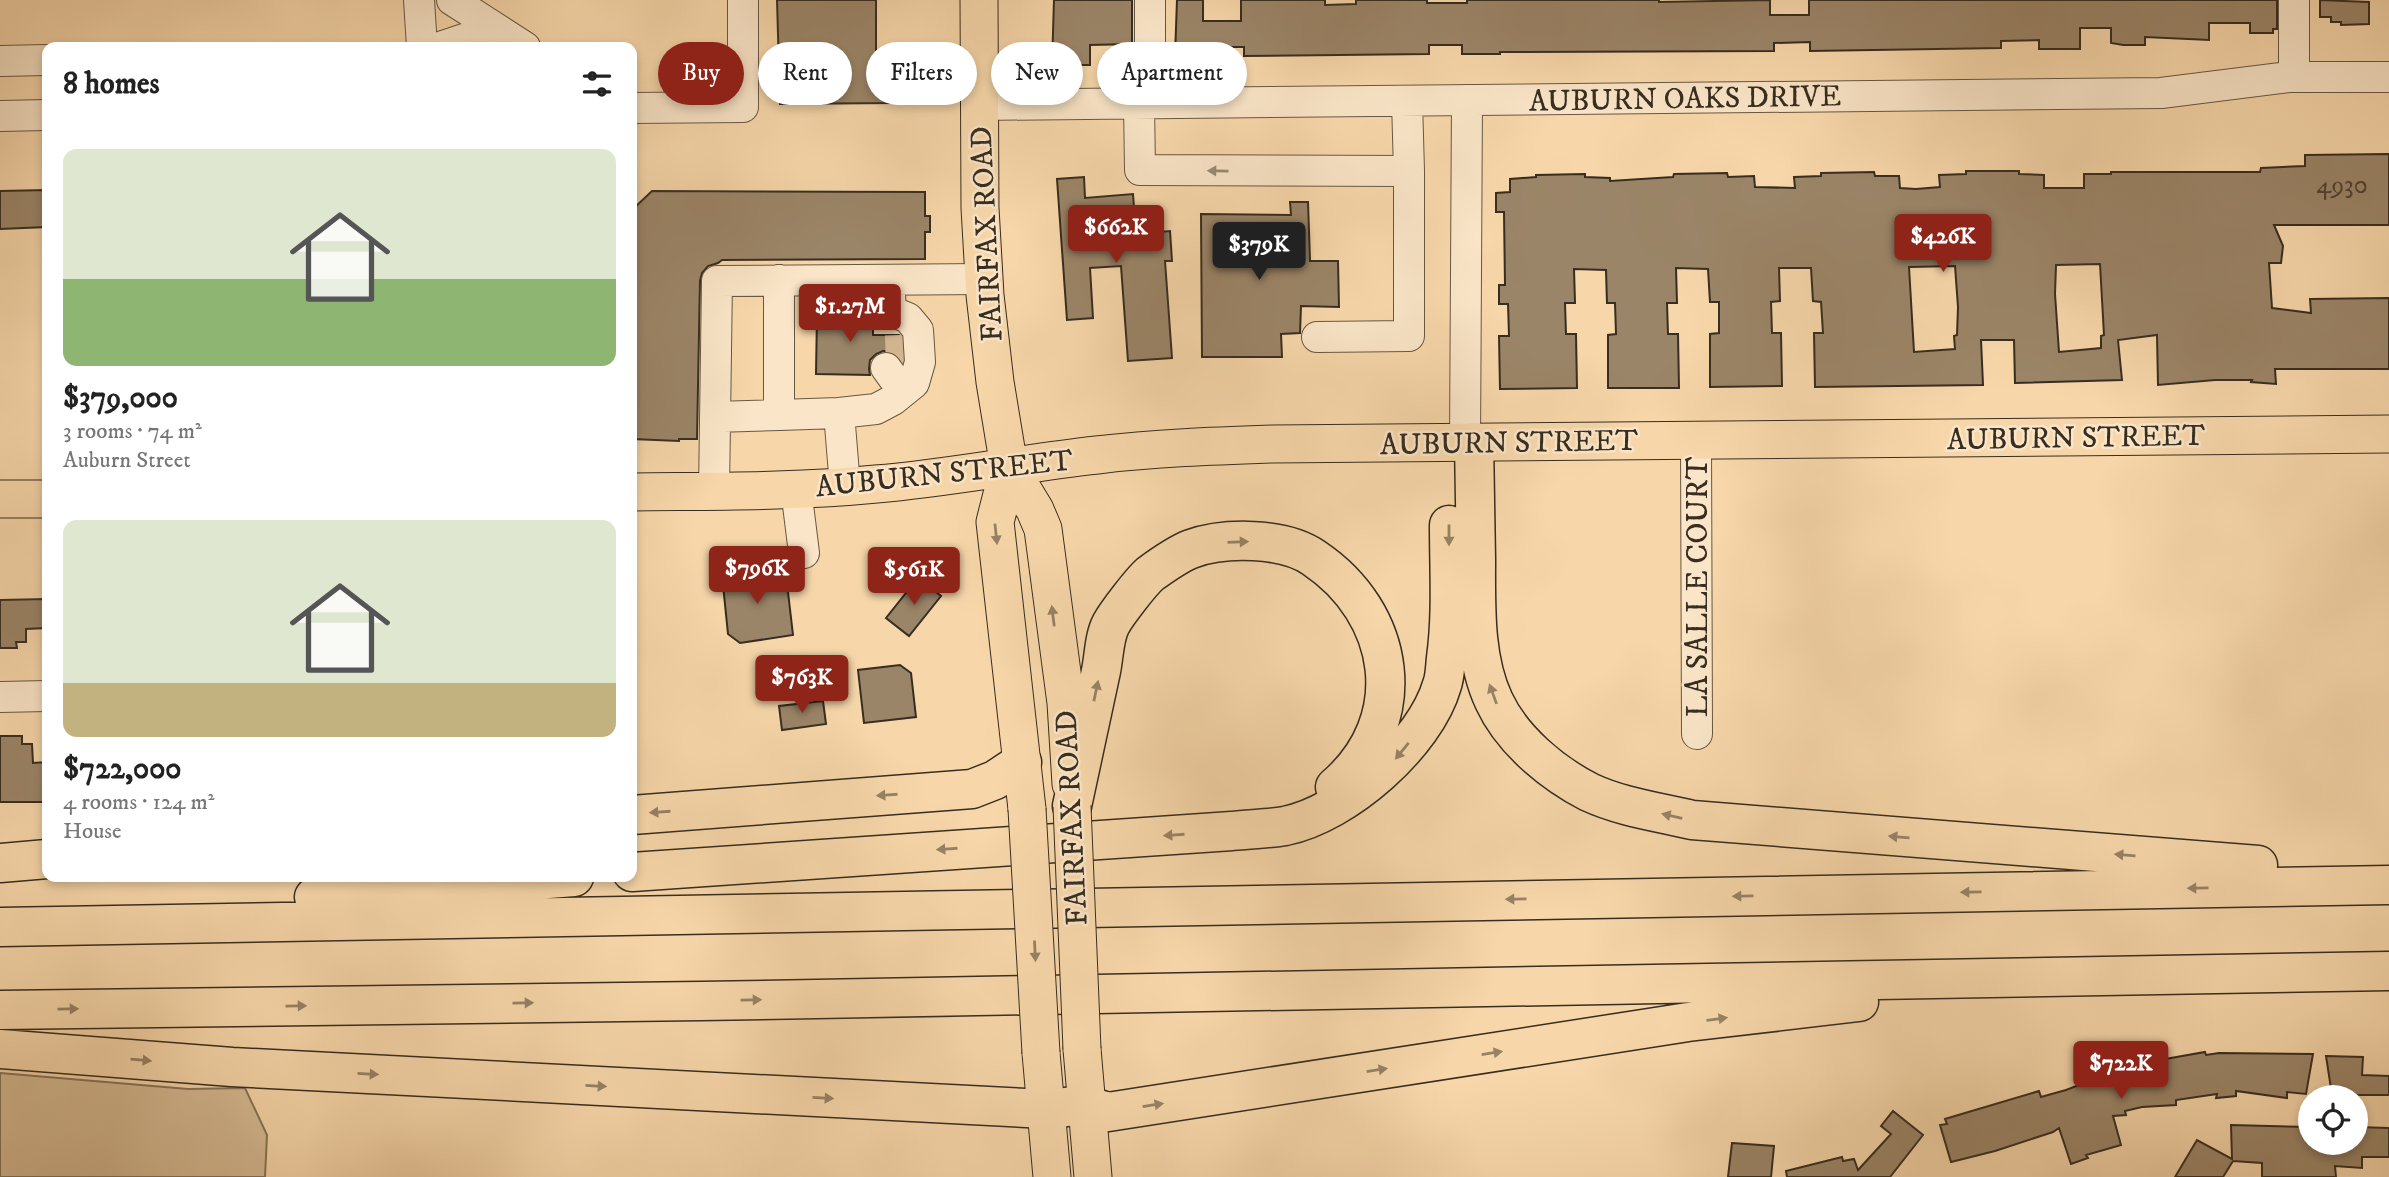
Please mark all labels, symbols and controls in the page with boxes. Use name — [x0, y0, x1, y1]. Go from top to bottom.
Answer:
chip: Buy — [658, 42, 744, 105]
chip: Rent — [758, 42, 852, 105]
chip: Filters — [866, 42, 977, 105]
chip: New — [991, 42, 1083, 105]
chip: Apartment — [1097, 42, 1247, 105]
icon: filters — [578, 65, 616, 103]
text: 8 homes — [63, 66, 160, 103]
street label: AUBURN OAKS DRIVE — [1529, 78, 1842, 121]
street label: FAIRFAX ROAD — [963, 125, 1012, 343]
one-way arrow — [1207, 165, 1229, 177]
house number: 4930 — [2316, 169, 2368, 202]
icon: home — [277, 194, 403, 320]
pin: $662K — [1067, 205, 1165, 265]
text: $662K — [1084, 213, 1148, 242]
pin: $426K — [1894, 215, 1992, 274]
pin: $379K — [1210, 222, 1308, 282]
text: $426K — [1910, 222, 1976, 251]
text: $379K — [1229, 230, 1289, 259]
pin: $1.27M — [793, 284, 907, 344]
text: $1.27M — [815, 292, 885, 321]
text: $379,000 — [63, 380, 178, 417]
text: 3 rooms · 74 m² — [63, 417, 202, 446]
street label: AUBURN STREET — [1947, 418, 2206, 459]
street label: AUBURN STREET — [1380, 423, 1639, 464]
street label: AUBURN STREET — [814, 443, 1075, 506]
text: Auburn Street — [63, 446, 191, 475]
street label: LA SALLE COURT — [1680, 457, 1717, 717]
one-way arrow — [991, 523, 1002, 545]
one-way arrow — [1443, 525, 1455, 547]
one-way arrow — [1227, 537, 1249, 548]
pin: $796K — [708, 546, 806, 606]
pin: $561K — [865, 548, 963, 607]
text: $796K — [725, 554, 789, 583]
text: $561K — [884, 555, 944, 584]
icon: home — [277, 565, 403, 691]
one-way arrow — [1048, 605, 1059, 627]
pin: $763K — [753, 656, 851, 715]
text: $763K — [771, 663, 833, 692]
one-way arrow — [1091, 680, 1102, 702]
one-way arrow — [1487, 683, 1498, 704]
street label: FAIRFAX ROAD — [1048, 709, 1097, 927]
one-way arrow — [1395, 741, 1410, 759]
text: $722,000 — [63, 751, 181, 788]
text: 4 rooms · 124 m² — [63, 788, 214, 817]
one-way arrow — [876, 790, 898, 801]
one-way arrow — [649, 807, 671, 818]
one-way arrow — [1661, 810, 1683, 821]
text: House — [63, 817, 121, 846]
one-way arrow — [1163, 829, 1185, 840]
one-way arrow — [1887, 831, 1909, 842]
one-way arrow — [936, 844, 958, 855]
one-way arrow — [2114, 850, 2136, 861]
one-way arrow — [2187, 882, 2209, 894]
one-way arrow — [1960, 886, 1982, 898]
one-way arrow — [1732, 890, 1754, 901]
one-way arrow — [1505, 894, 1527, 905]
one-way arrow — [1030, 940, 1041, 962]
one-way arrow — [740, 994, 762, 1006]
one-way arrow — [512, 997, 534, 1009]
one-way arrow — [285, 1000, 307, 1012]
one-way arrow — [57, 1003, 79, 1015]
one-way arrow — [1706, 1013, 1728, 1024]
pin: $722K — [2072, 1042, 2170, 1101]
one-way arrow — [1481, 1047, 1503, 1058]
text: $722K — [2089, 1049, 2153, 1078]
one-way arrow — [131, 1055, 153, 1066]
one-way arrow — [1366, 1064, 1388, 1075]
one-way arrow — [358, 1069, 380, 1080]
one-way arrow — [585, 1081, 607, 1092]
map controls — [2298, 1085, 2368, 1155]
button: locate — [2298, 1085, 2368, 1155]
one-way arrow — [812, 1092, 834, 1103]
one-way arrow — [1142, 1099, 1164, 1110]

